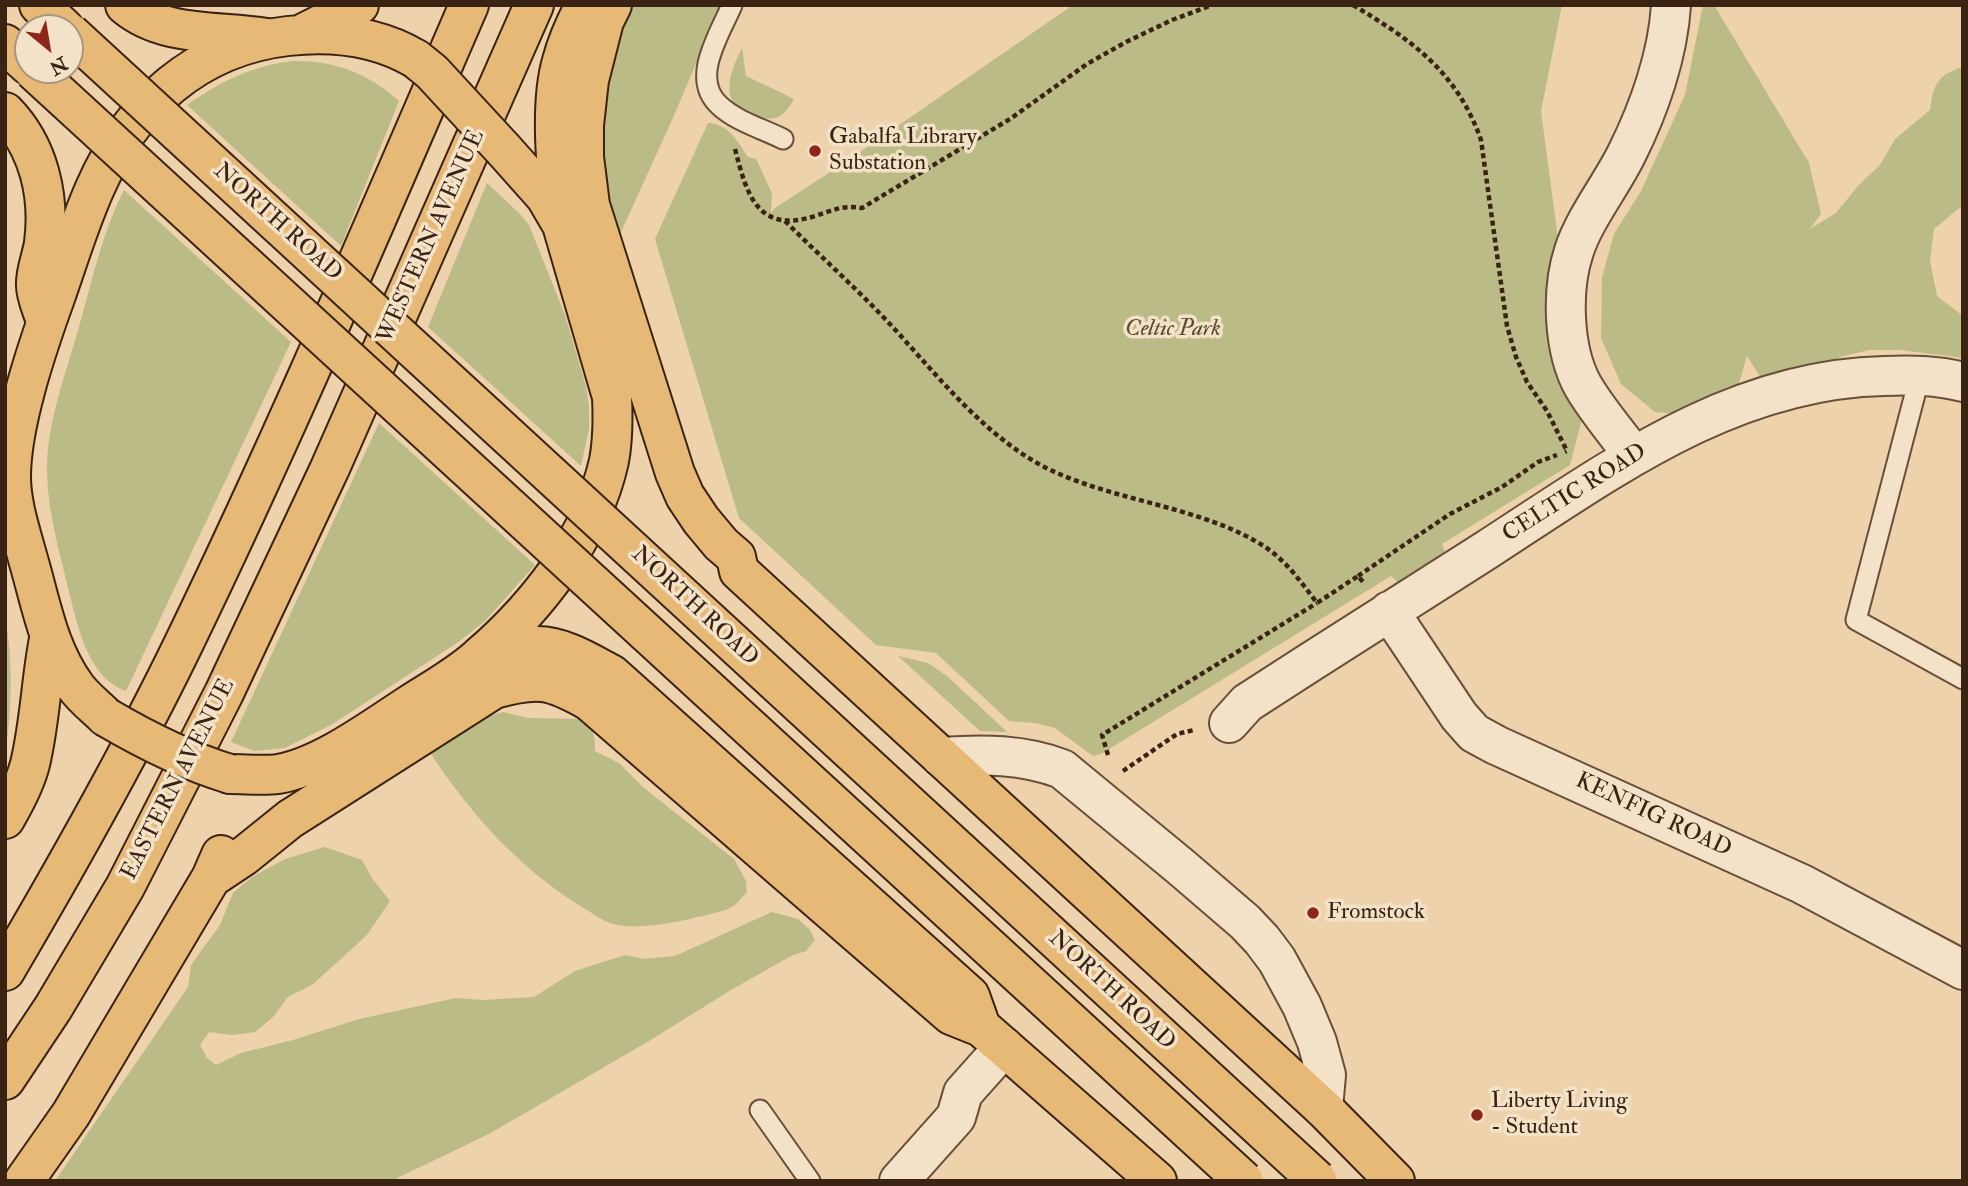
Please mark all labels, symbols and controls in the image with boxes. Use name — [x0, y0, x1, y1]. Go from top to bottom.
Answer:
north arrow — [14, 14, 84, 84]
text: N — [45, 51, 72, 80]
place label: Gabalfa Library Substation — [829, 124, 977, 178]
street label: WESTERN AVENUE — [372, 126, 492, 348]
marker: Gabalfa Library Substation — [807, 143, 823, 159]
street label: NORTH ROAD — [207, 158, 347, 288]
park label: Celtic Park — [1125, 316, 1221, 344]
street label: CELTIC ROAD — [1498, 439, 1652, 549]
street label: NORTH ROAD — [625, 541, 763, 673]
street label: EASTERN AVENUE — [116, 675, 242, 885]
street label: KENFIG ROAD — [1571, 768, 1735, 864]
place label: Fromstock — [1327, 899, 1425, 927]
marker: Fromstock — [1305, 905, 1321, 921]
street label: NORTH ROAD — [1042, 925, 1180, 1057]
place label: Liberty Living - Student — [1491, 1088, 1627, 1142]
marker: Liberty Living - Student — [1469, 1107, 1485, 1123]

